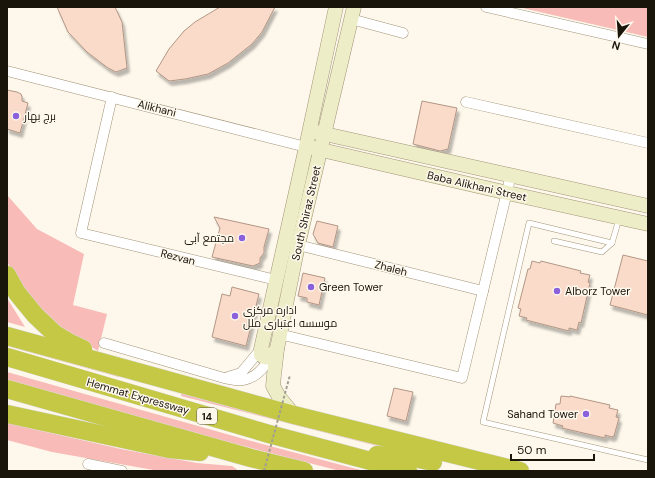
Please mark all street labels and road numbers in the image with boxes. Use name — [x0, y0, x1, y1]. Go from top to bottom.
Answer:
street label: Alikhani — [136, 96, 178, 120]
street label: South Shiraz Street — [288, 164, 324, 262]
street label: Baba Alikhani Street — [426, 168, 528, 204]
street label: Rezvan — [159, 246, 197, 268]
street label: Zhaleh — [373, 257, 409, 279]
street label: Hemmat Expressway — [85, 375, 191, 417]
road number: 14 — [197, 408, 217, 424]

